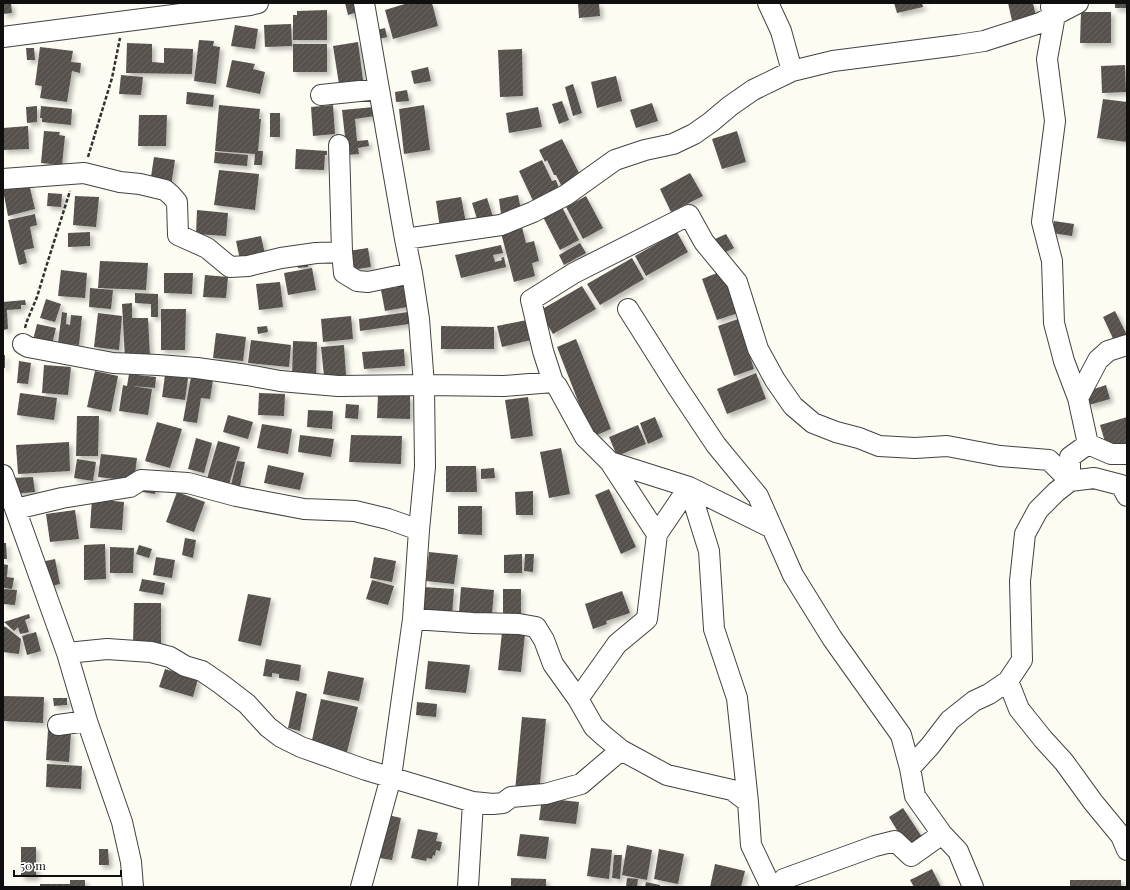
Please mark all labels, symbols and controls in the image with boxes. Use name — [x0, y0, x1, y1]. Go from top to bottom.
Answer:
scale bar — [14, 852, 121, 878]
text: 50 m — [20, 857, 46, 873]

